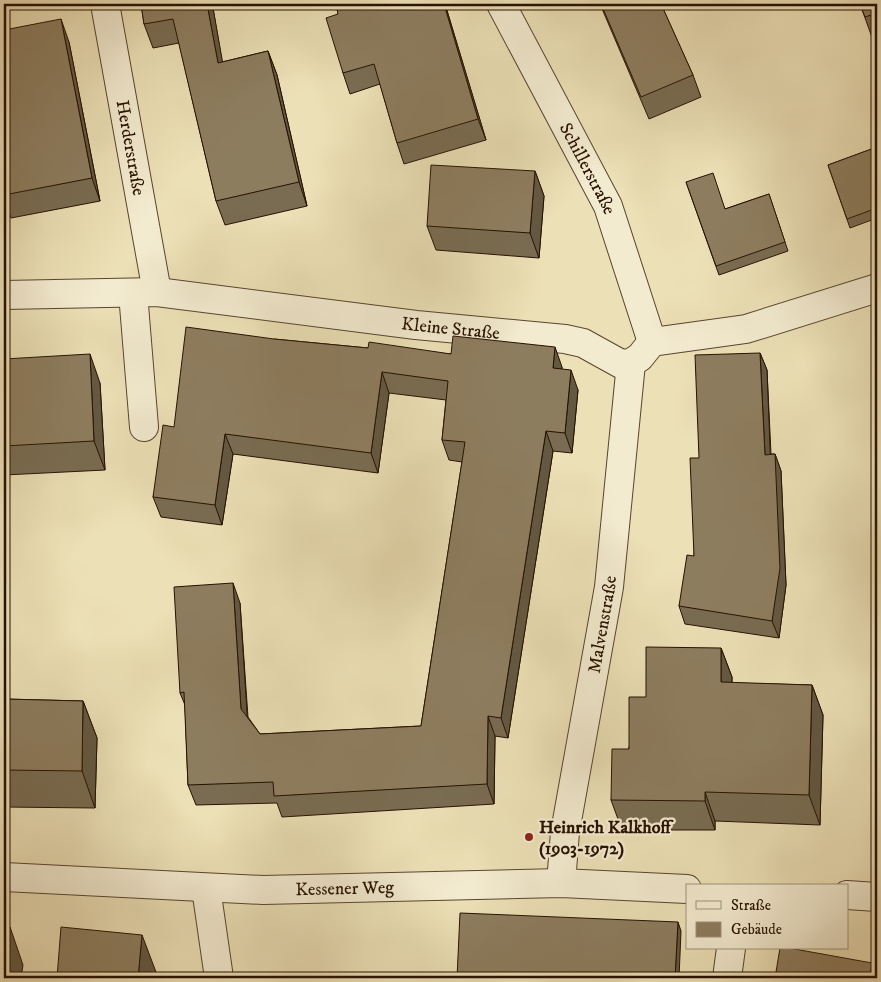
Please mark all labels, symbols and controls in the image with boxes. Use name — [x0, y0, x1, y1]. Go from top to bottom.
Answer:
street label: Herderstraße — [111, 98, 149, 197]
street label: Schillerstraße — [554, 119, 620, 217]
street label: Kleine Straße — [400, 313, 501, 345]
street label: Malvenstraße — [584, 575, 622, 675]
place label: Heinrich Kalkhoff (1903-1972) — [539, 817, 674, 860]
marker: Heinrich Kalkhoff (1903-1972) — [523, 831, 535, 843]
street label: Kessener Weg — [295, 877, 394, 901]
legend — [686, 884, 848, 950]
text: Straße — [731, 896, 771, 915]
text: Gebäude — [731, 920, 782, 939]

